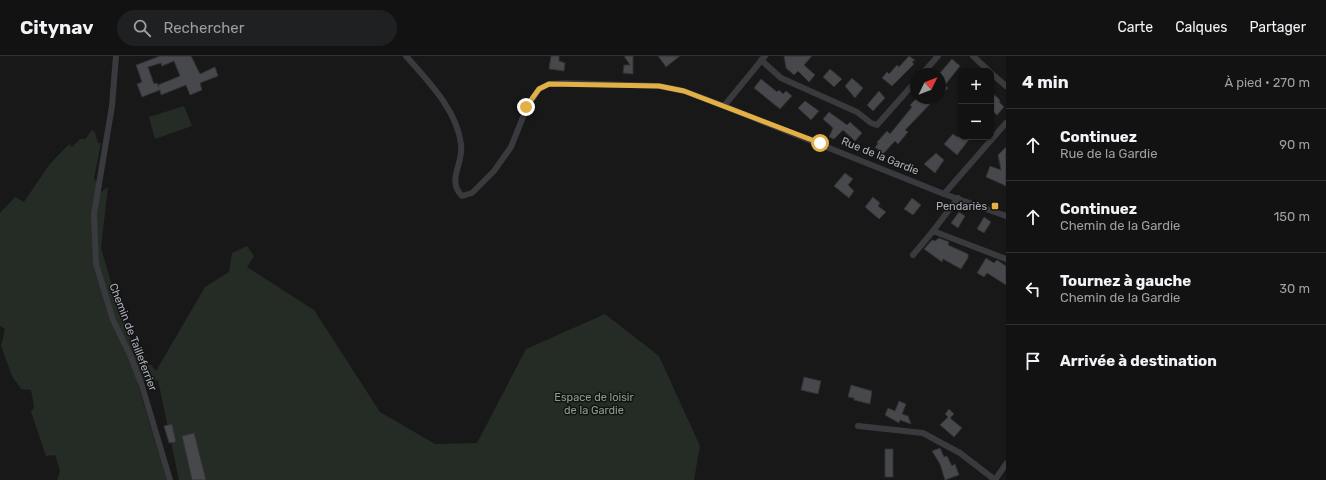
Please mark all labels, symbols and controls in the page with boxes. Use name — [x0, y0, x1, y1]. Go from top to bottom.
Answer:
search box — [117, 10, 397, 46]
text: Citynav — [20, 16, 93, 39]
icon: search — [131, 17, 153, 39]
text: Rechercher — [163, 19, 244, 37]
text: Carte — [1117, 19, 1153, 36]
text: Calques — [1175, 19, 1227, 36]
text: Partager — [1249, 19, 1306, 36]
north arrow — [910, 68, 946, 104]
map controls — [958, 68, 994, 140]
button: + — [958, 68, 994, 104]
text: 4 min — [1022, 72, 1069, 92]
text: À pied · 270 m — [1225, 75, 1310, 90]
route end — [517, 98, 535, 116]
button: − — [958, 104, 994, 140]
text: Continuez — [1060, 128, 1137, 146]
route start — [811, 134, 829, 152]
icon: ahead — [1022, 134, 1044, 156]
street label: Rue de la Gardie — [839, 135, 921, 177]
text: 90 m — [1279, 137, 1310, 152]
text: Rue de la Gardie — [1060, 146, 1158, 161]
place label: Pendariès — [936, 200, 987, 213]
text: Continuez — [1060, 200, 1137, 218]
marker: Pendariès — [990, 201, 1000, 211]
icon: ahead — [1022, 206, 1044, 228]
text: 150 m — [1274, 209, 1310, 224]
text: Chemin de la Gardie — [1060, 218, 1180, 233]
text: Tournez à gauche — [1060, 272, 1191, 290]
icon: left — [1022, 278, 1044, 300]
street label: Chemin de Tailleferrier — [106, 281, 160, 393]
text: 30 m — [1279, 281, 1310, 296]
text: Chemin de la Gardie — [1060, 290, 1180, 305]
icon: arrive — [1022, 350, 1044, 372]
text: Arrivée à destination — [1060, 352, 1217, 370]
park label: Espace de loisir de la Gardie — [554, 391, 634, 417]

